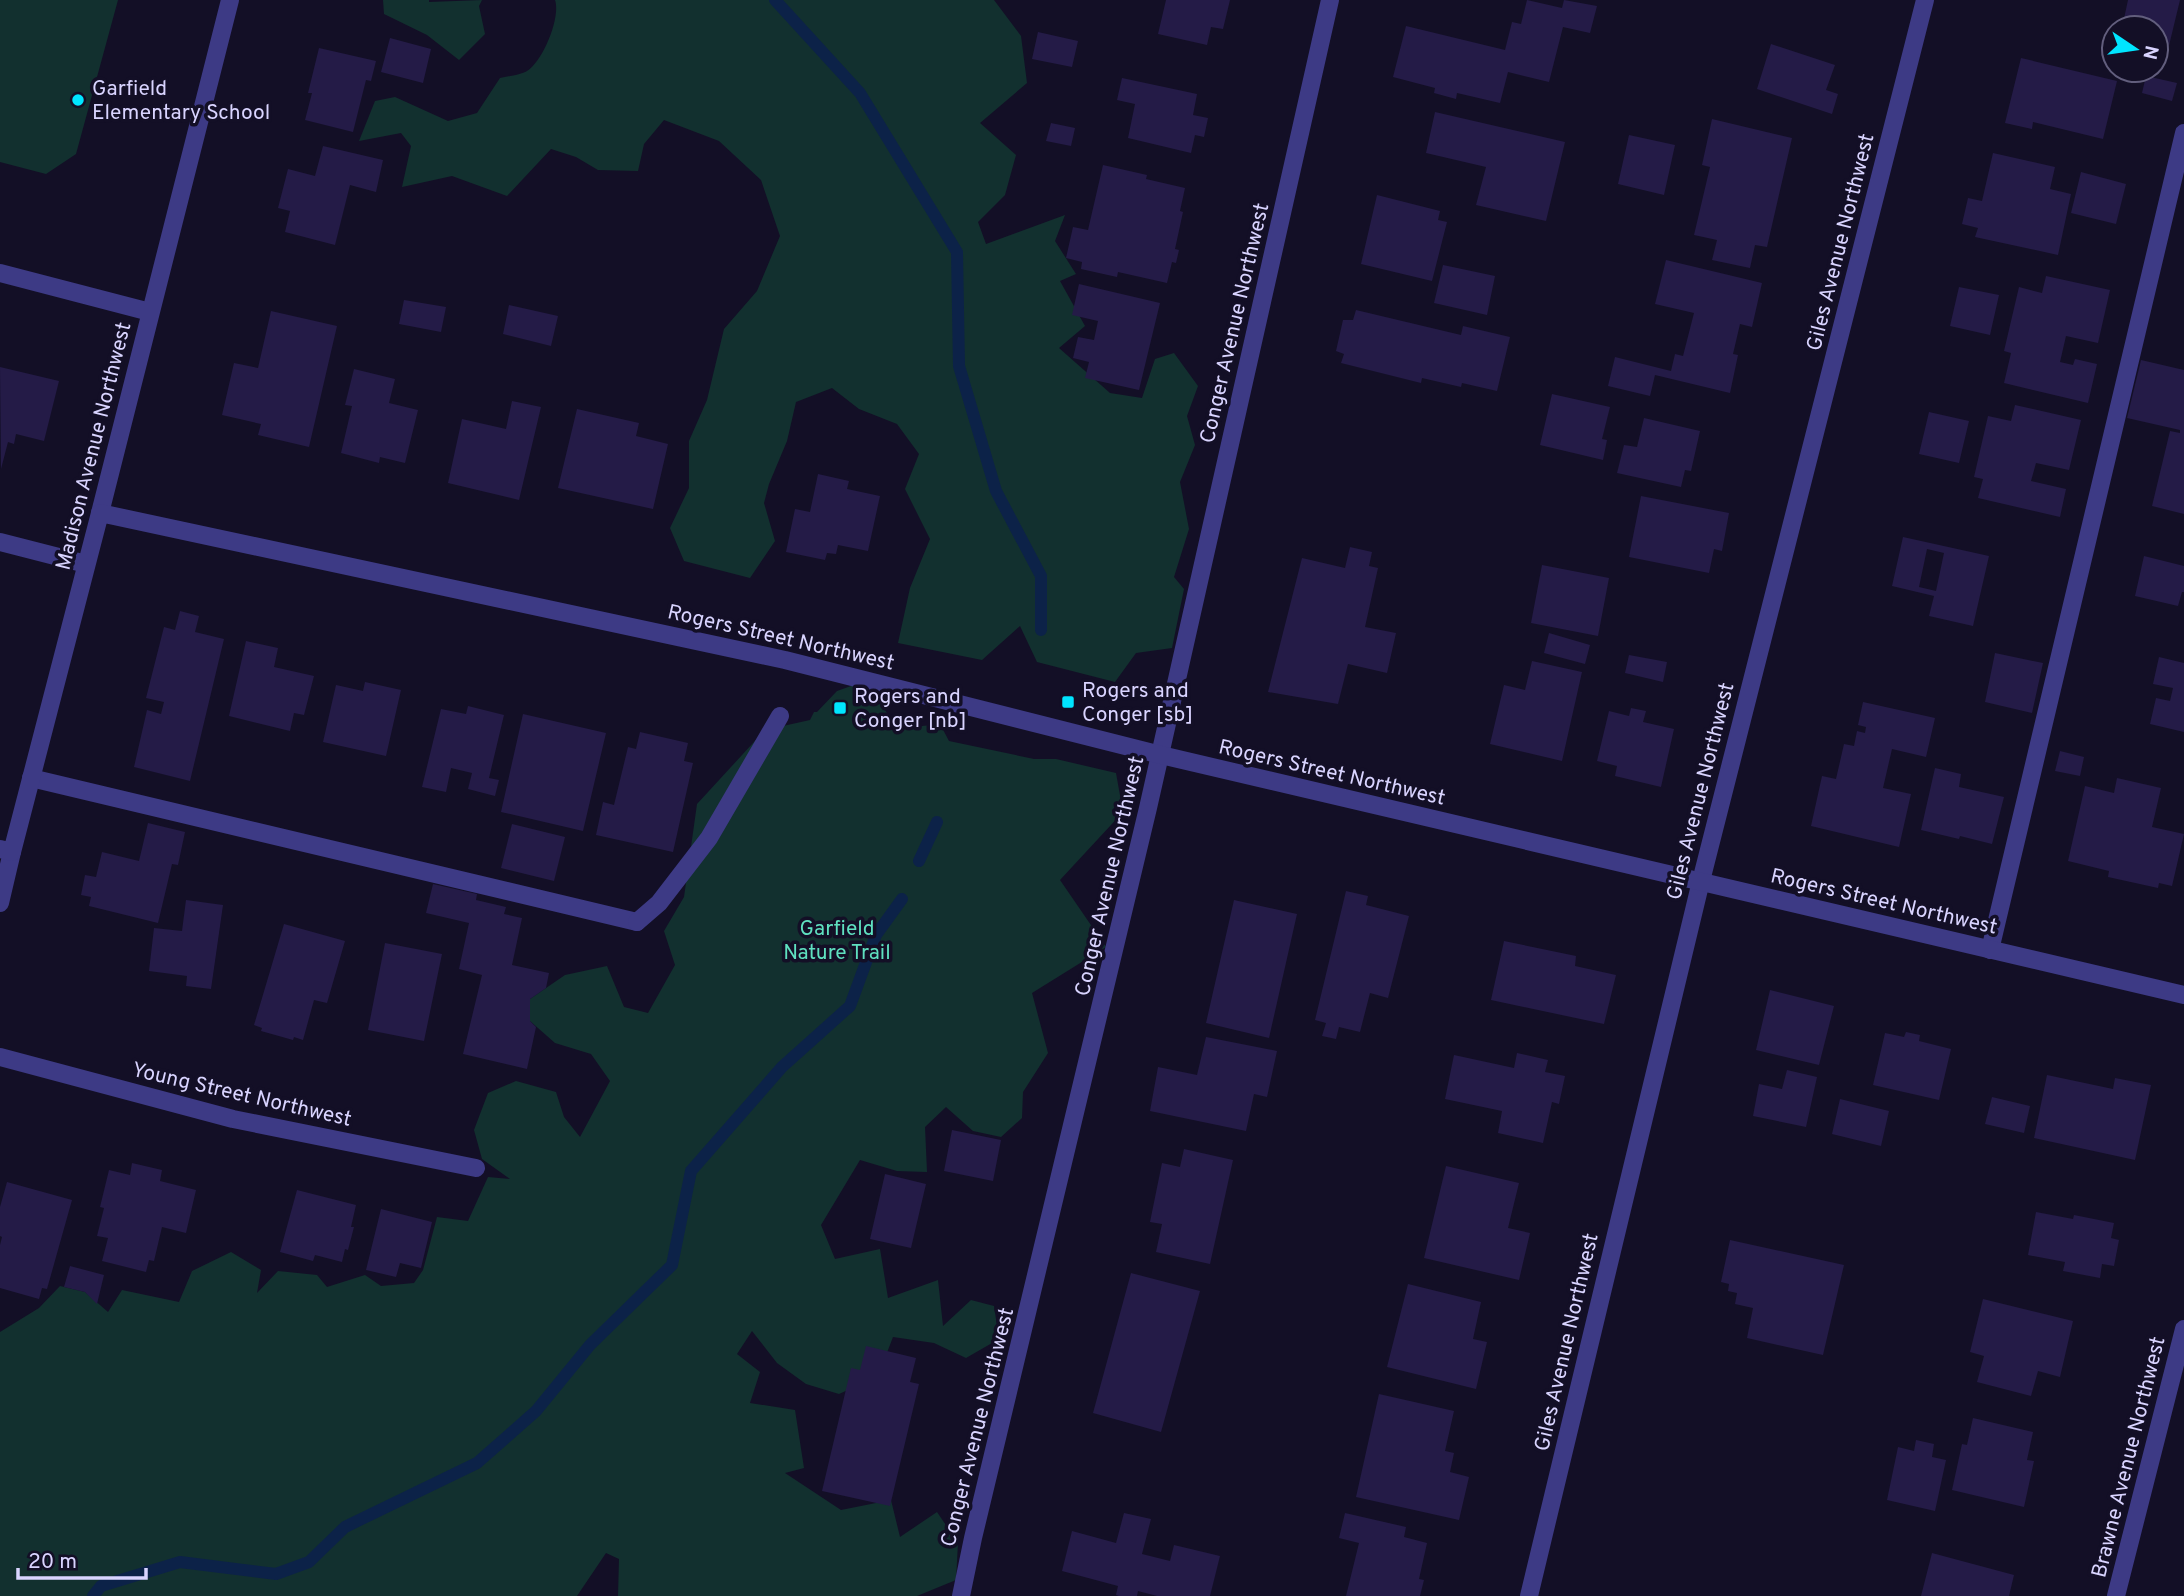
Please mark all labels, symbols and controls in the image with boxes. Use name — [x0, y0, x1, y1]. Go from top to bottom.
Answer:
north arrow — [2100, 14, 2170, 84]
text: N — [2136, 43, 2163, 62]
place label: Garfield Elementary School — [92, 76, 270, 127]
marker: Garfield Elementary School — [70, 92, 86, 108]
street label: Giles Avenue Northwest — [1801, 131, 1882, 354]
street label: Conger Avenue Northwest — [1195, 201, 1276, 446]
street label: Madison Avenue Northwest — [51, 320, 138, 573]
street label: Rogers Street Northwest — [665, 599, 897, 678]
place label: Rogers and Conger [sb] — [1082, 678, 1193, 729]
street label: Giles Avenue Northwest — [1661, 680, 1742, 903]
place label: Rogers and Conger [nb] — [854, 684, 967, 735]
marker: Rogers and Conger [sb] — [1060, 694, 1076, 710]
marker: Rogers and Conger [nb] — [832, 700, 848, 716]
street label: Rogers Street Northwest — [1216, 734, 1448, 813]
street label: Conger Avenue Northwest — [1070, 754, 1151, 999]
street label: Rogers Street Northwest — [1768, 863, 2000, 942]
park label: Garfield Nature Trail — [783, 916, 891, 967]
street label: Young Street Northwest — [129, 1057, 354, 1134]
street label: Giles Avenue Northwest — [1529, 1231, 1606, 1454]
street label: Conger Avenue Northwest — [936, 1305, 1021, 1550]
street label: Brawne Avenue Northwest — [2086, 1334, 2173, 1581]
scale bar — [18, 1536, 145, 1580]
text: 20 m — [28, 1549, 77, 1576]

